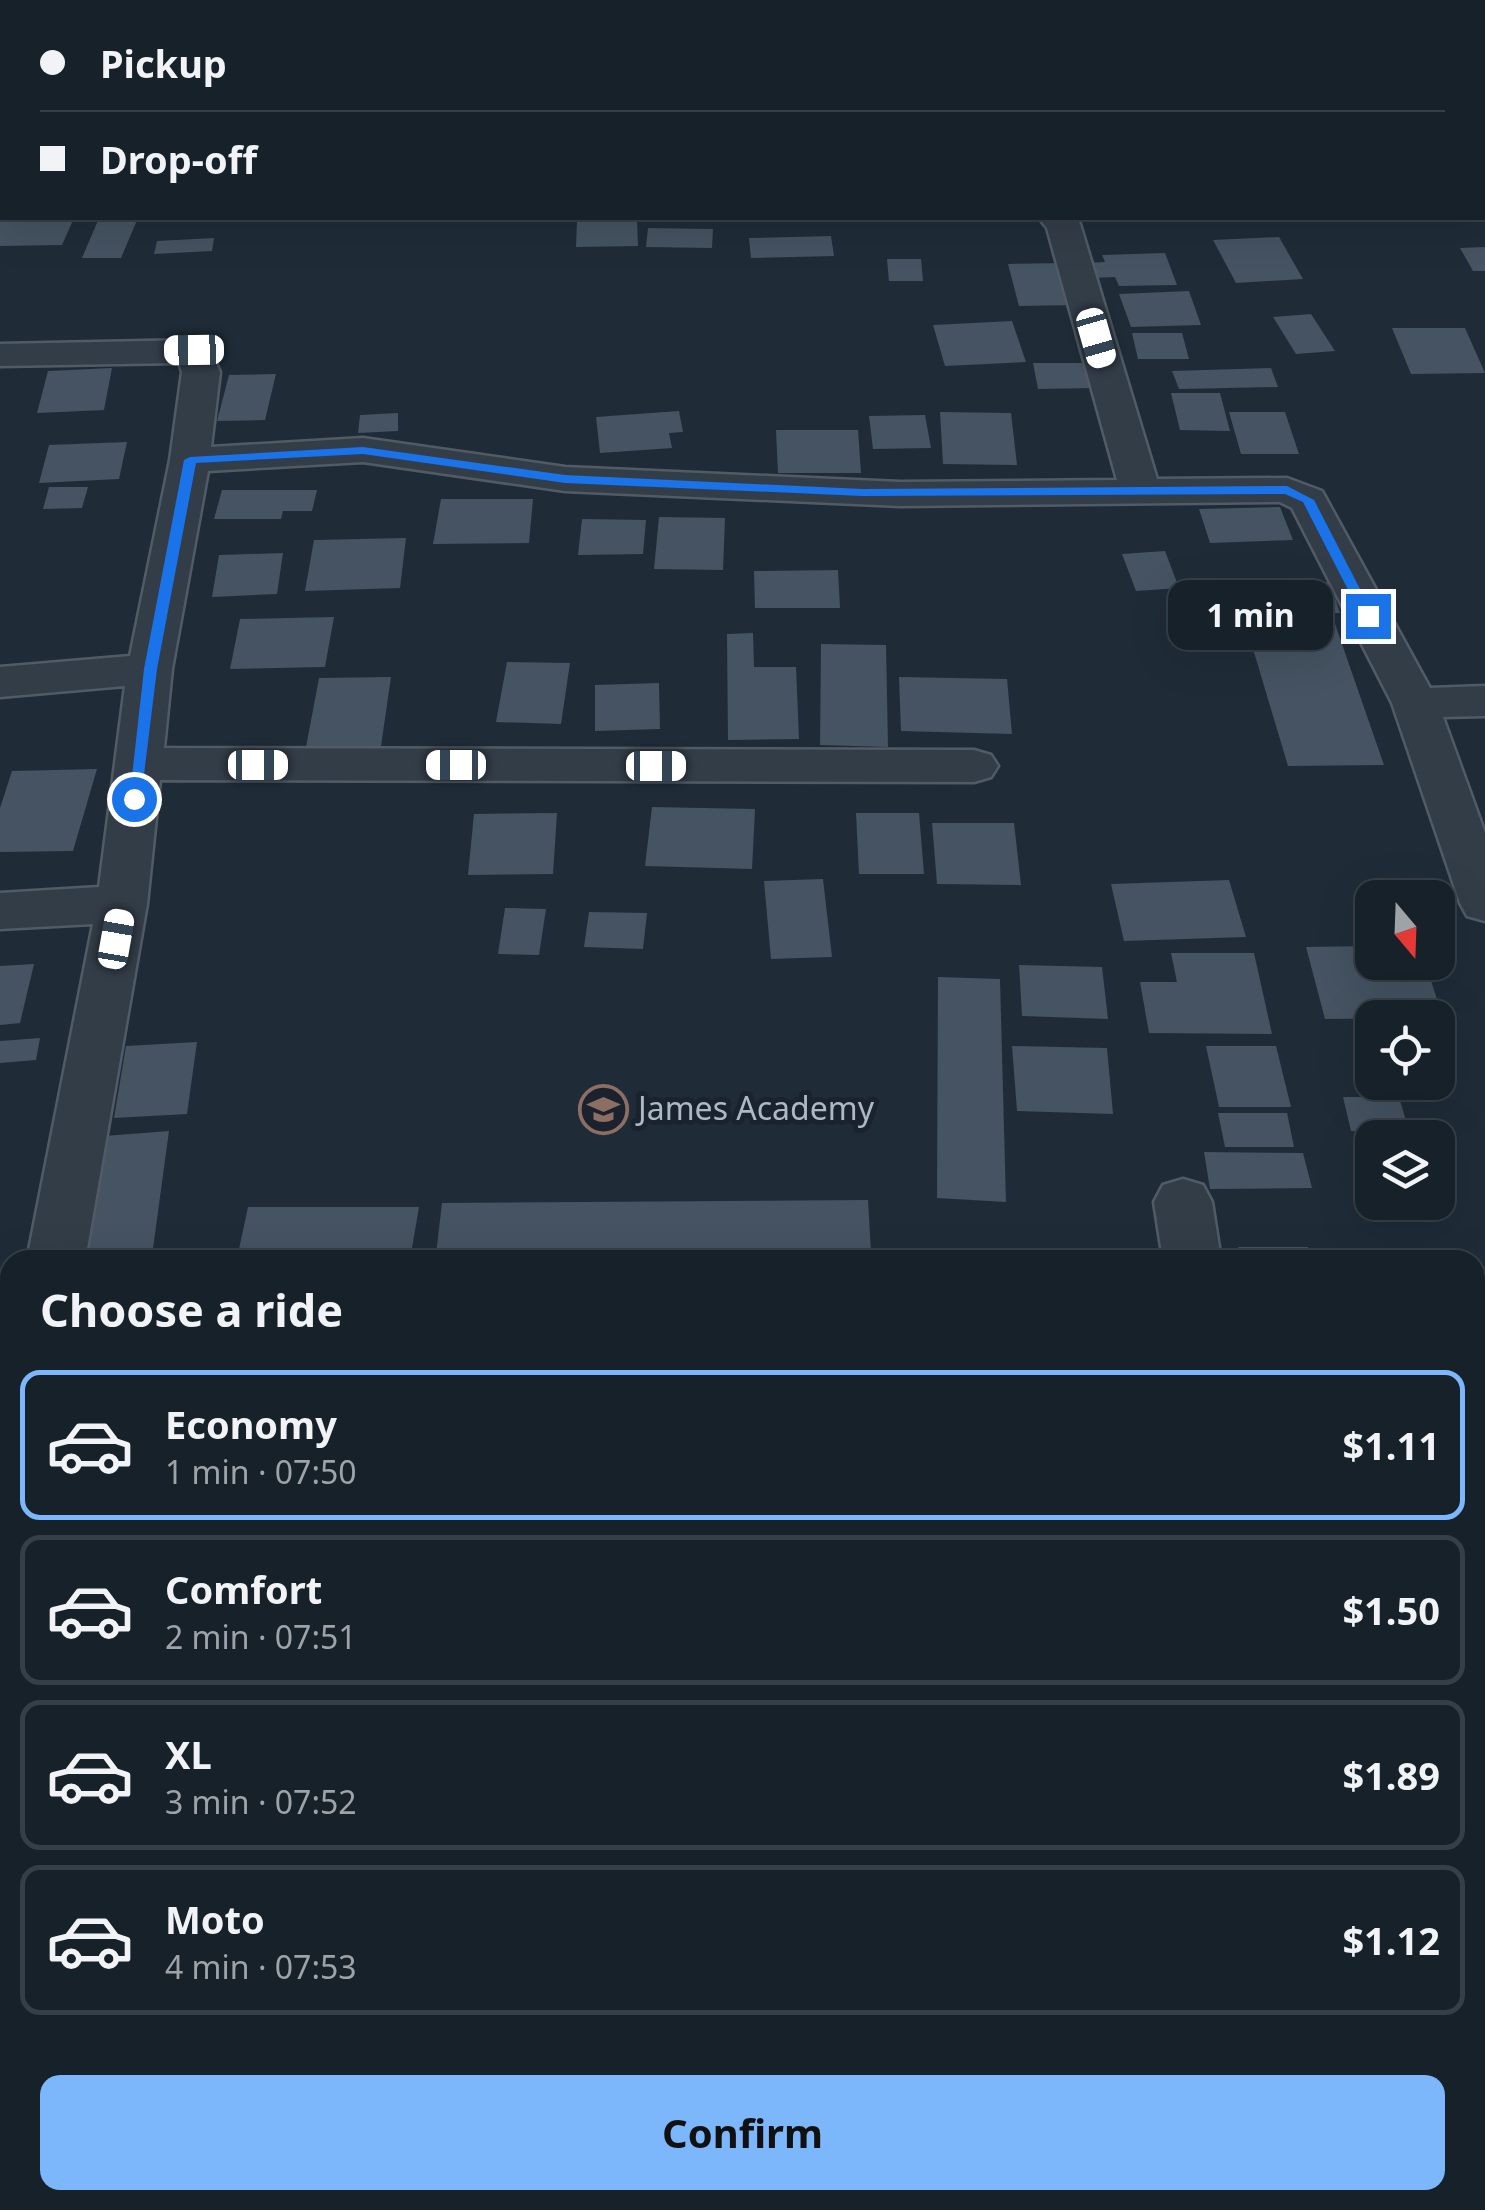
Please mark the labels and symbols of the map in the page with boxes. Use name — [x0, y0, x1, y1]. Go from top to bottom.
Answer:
car — [1073, 305, 1119, 371]
car — [164, 334, 224, 366]
callout: 1 min — [1168, 581, 1333, 651]
route end — [1346, 594, 1391, 639]
car — [228, 750, 288, 780]
car — [426, 750, 486, 780]
car — [626, 751, 686, 781]
route start — [112, 777, 157, 822]
north arrow — [1355, 880, 1455, 980]
car — [96, 907, 136, 971]
school or university icon: James Academy — [577, 1083, 629, 1135]
place label: James Academy — [635, 1086, 875, 1129]

